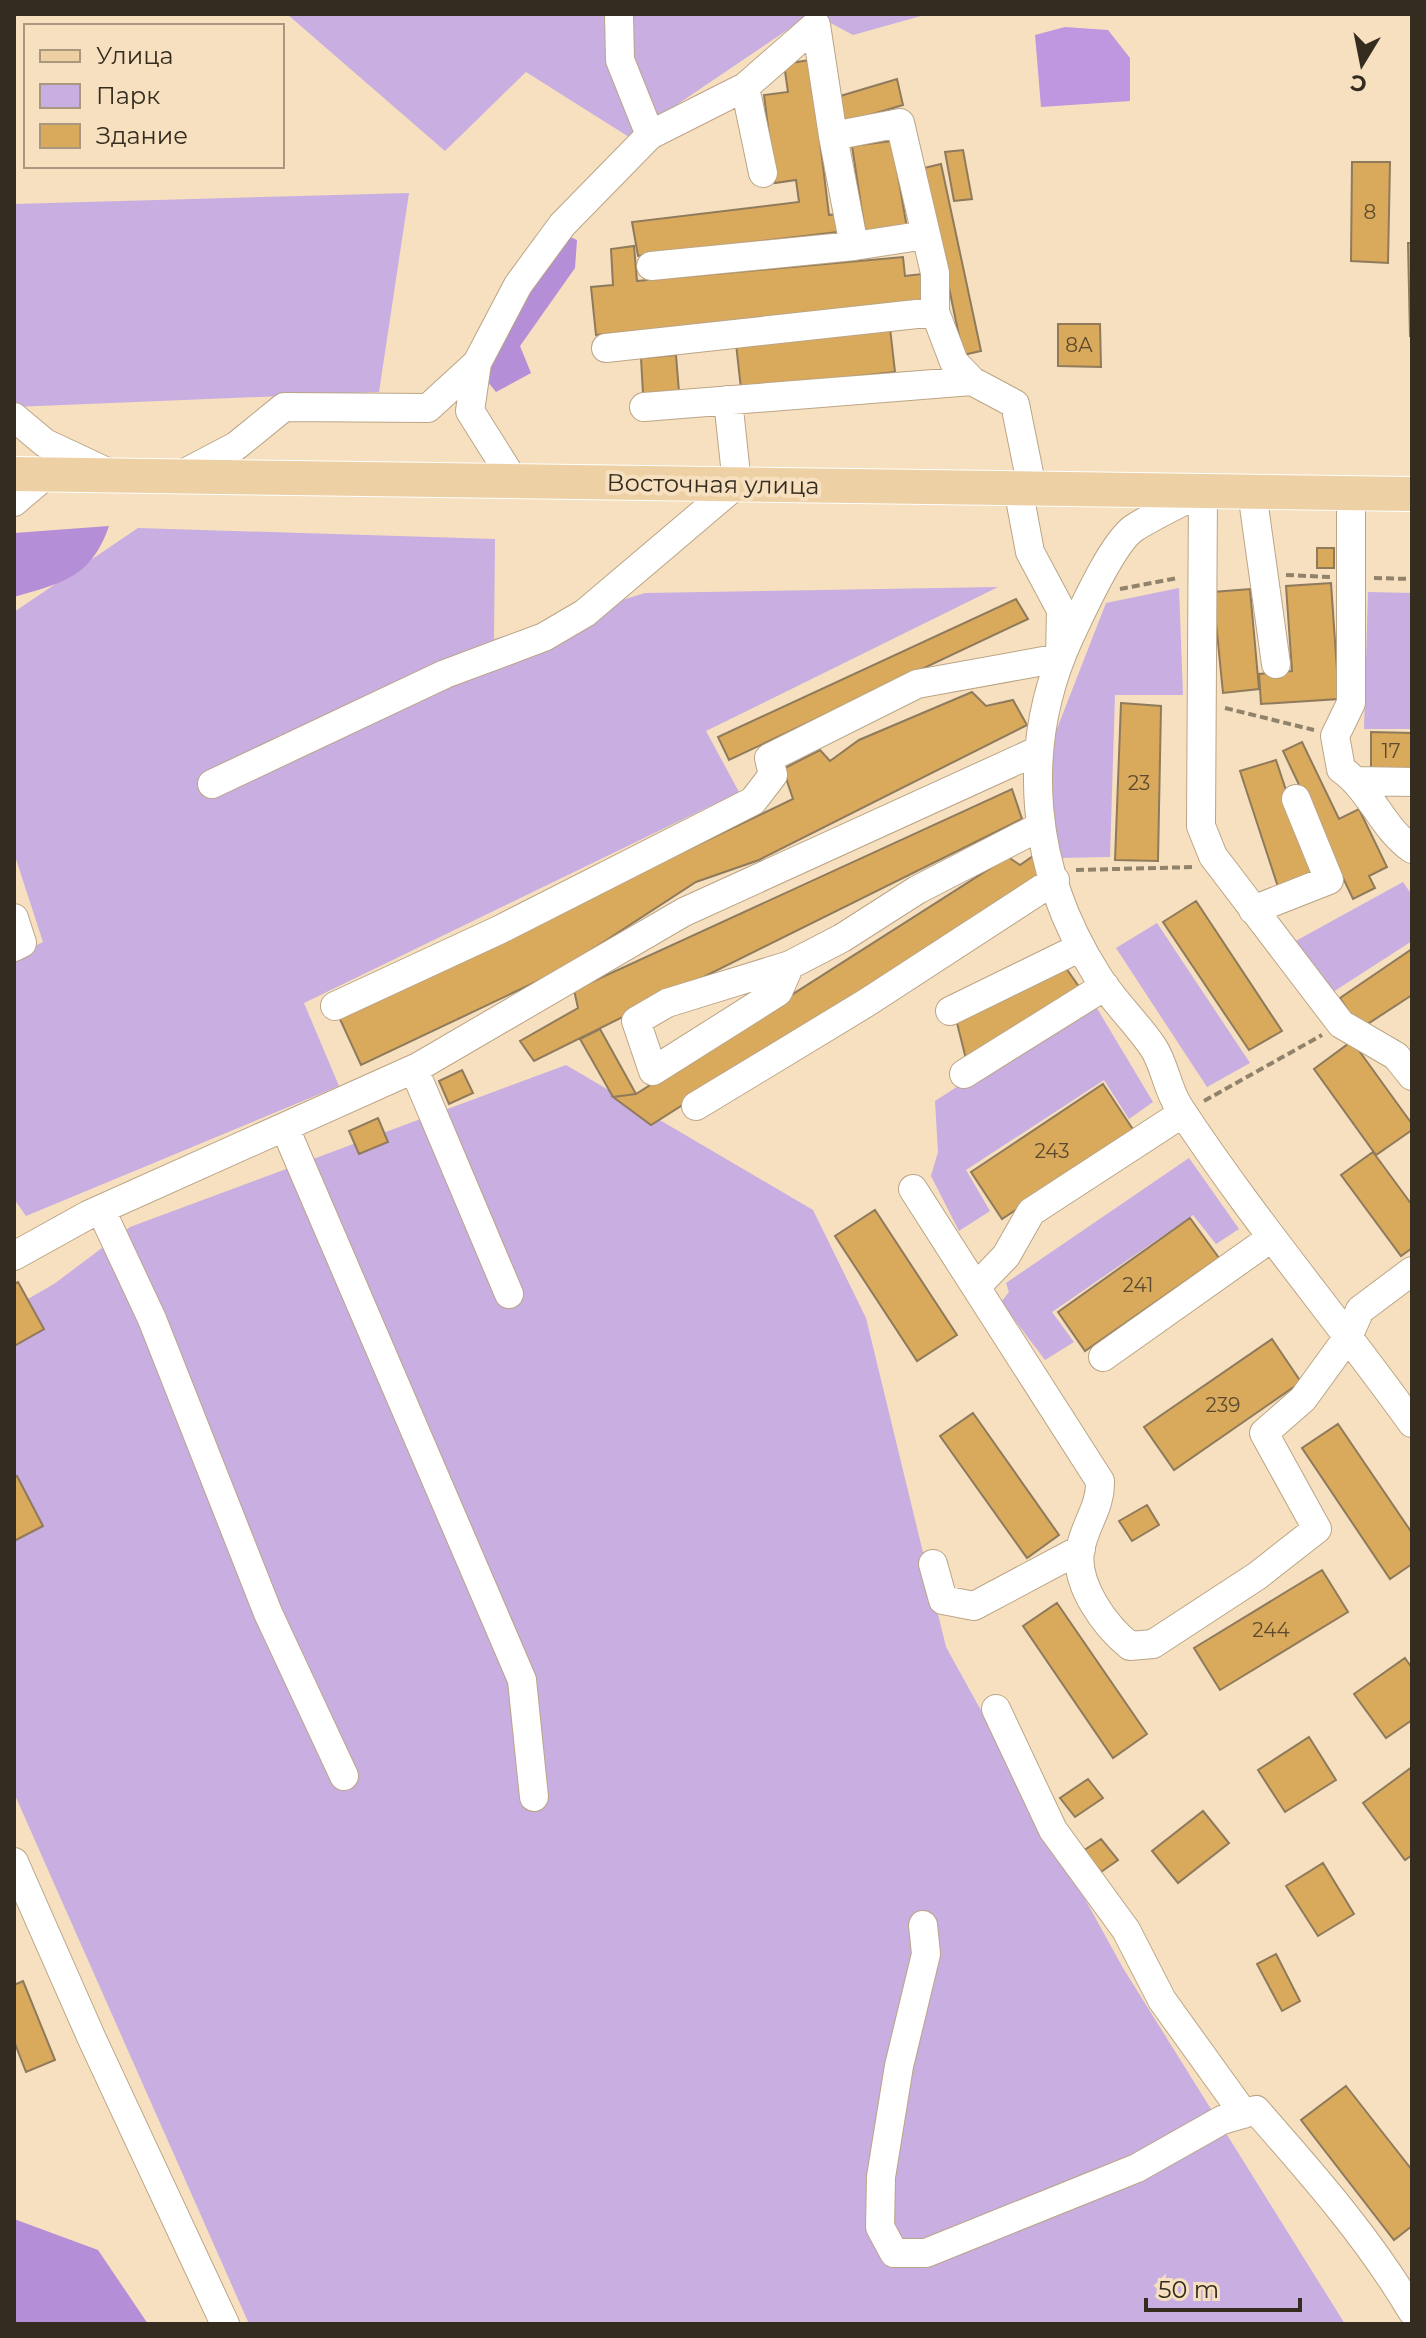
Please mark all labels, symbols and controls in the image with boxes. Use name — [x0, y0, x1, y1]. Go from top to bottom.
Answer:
legend — [24, 24, 284, 168]
north arrow — [1322, 24, 1402, 104]
text: Улица — [96, 41, 174, 70]
text: С — [1348, 69, 1369, 98]
text: Парк — [96, 81, 160, 110]
text: Здание — [96, 121, 188, 150]
house number: 8 — [1364, 200, 1376, 224]
house number: 8А — [1065, 333, 1093, 357]
street label: Восточная улица — [606, 468, 820, 500]
house number: 17 — [1382, 739, 1401, 763]
house number: 23 — [1128, 771, 1150, 795]
house number: 243 — [1034, 1139, 1070, 1163]
house number: 241 — [1123, 1273, 1153, 1297]
house number: 239 — [1206, 1393, 1240, 1417]
house number: 244 — [1252, 1618, 1290, 1642]
scale bar — [1146, 2262, 1300, 2312]
text: 50 m — [1158, 2275, 1219, 2304]

